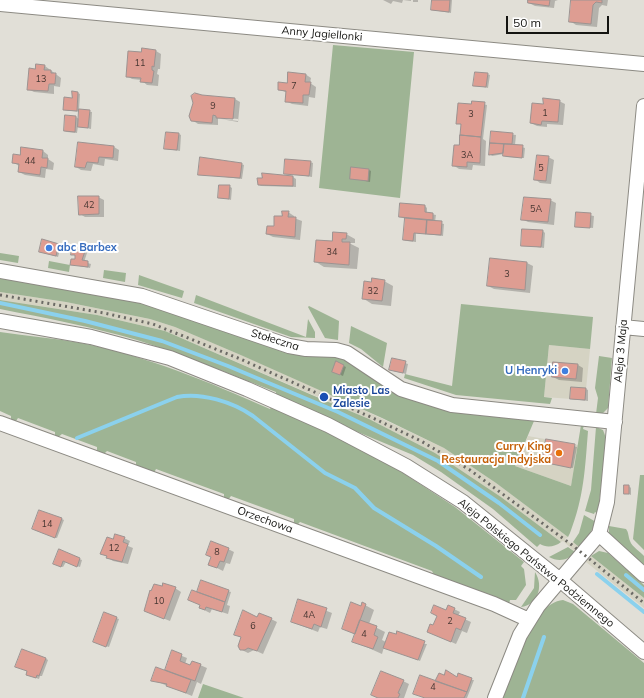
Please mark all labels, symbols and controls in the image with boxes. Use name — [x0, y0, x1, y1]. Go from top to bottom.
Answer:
scale bar — [508, 8, 611, 34]
text: 50 m — [513, 15, 541, 30]
street label: Anny Jagiellonki — [281, 24, 363, 44]
house number: 11 — [135, 58, 145, 68]
house number: 13 — [36, 74, 46, 84]
house number: 7 — [291, 81, 297, 91]
house number: 9 — [210, 101, 216, 111]
house number: 1 — [542, 108, 548, 118]
house number: 3 — [468, 109, 474, 119]
house number: 3A — [461, 150, 473, 160]
house number: 44 — [25, 156, 35, 166]
house number: 5 — [538, 163, 544, 173]
house number: 42 — [84, 200, 94, 210]
house number: 5A — [530, 204, 542, 214]
place label: abc Barbex — [57, 241, 117, 255]
marker: abc Barbex — [44, 243, 54, 253]
house number: 34 — [327, 247, 337, 257]
house number: 3 — [504, 269, 510, 279]
house number: 32 — [368, 286, 378, 296]
street label: Aleja 3 Maja — [612, 319, 630, 383]
street label: Stołeczna — [249, 326, 301, 354]
place label: U Henryki — [505, 364, 557, 378]
marker: U Henryki — [560, 366, 570, 376]
place label: Miasto Las Zalesie — [333, 384, 390, 410]
marker: Miasto Las Zalesie — [318, 391, 330, 403]
place label: Curry King Restauracja Indyjska — [441, 440, 551, 466]
marker: Curry King Restauracja Indyjska — [554, 448, 564, 458]
street label: Aleja Polskiego Państwa Podziemnego — [455, 496, 617, 630]
street label: Orzechowa — [235, 504, 295, 536]
house number: 14 — [42, 519, 52, 529]
house number: 12 — [109, 543, 119, 553]
house number: 8 — [214, 547, 220, 557]
house number: 10 — [154, 596, 164, 606]
house number: 4A — [303, 610, 315, 620]
house number: 2 — [447, 616, 453, 626]
house number: 6 — [250, 621, 256, 631]
house number: 4 — [361, 629, 367, 639]
house number: 4 — [430, 682, 436, 692]

